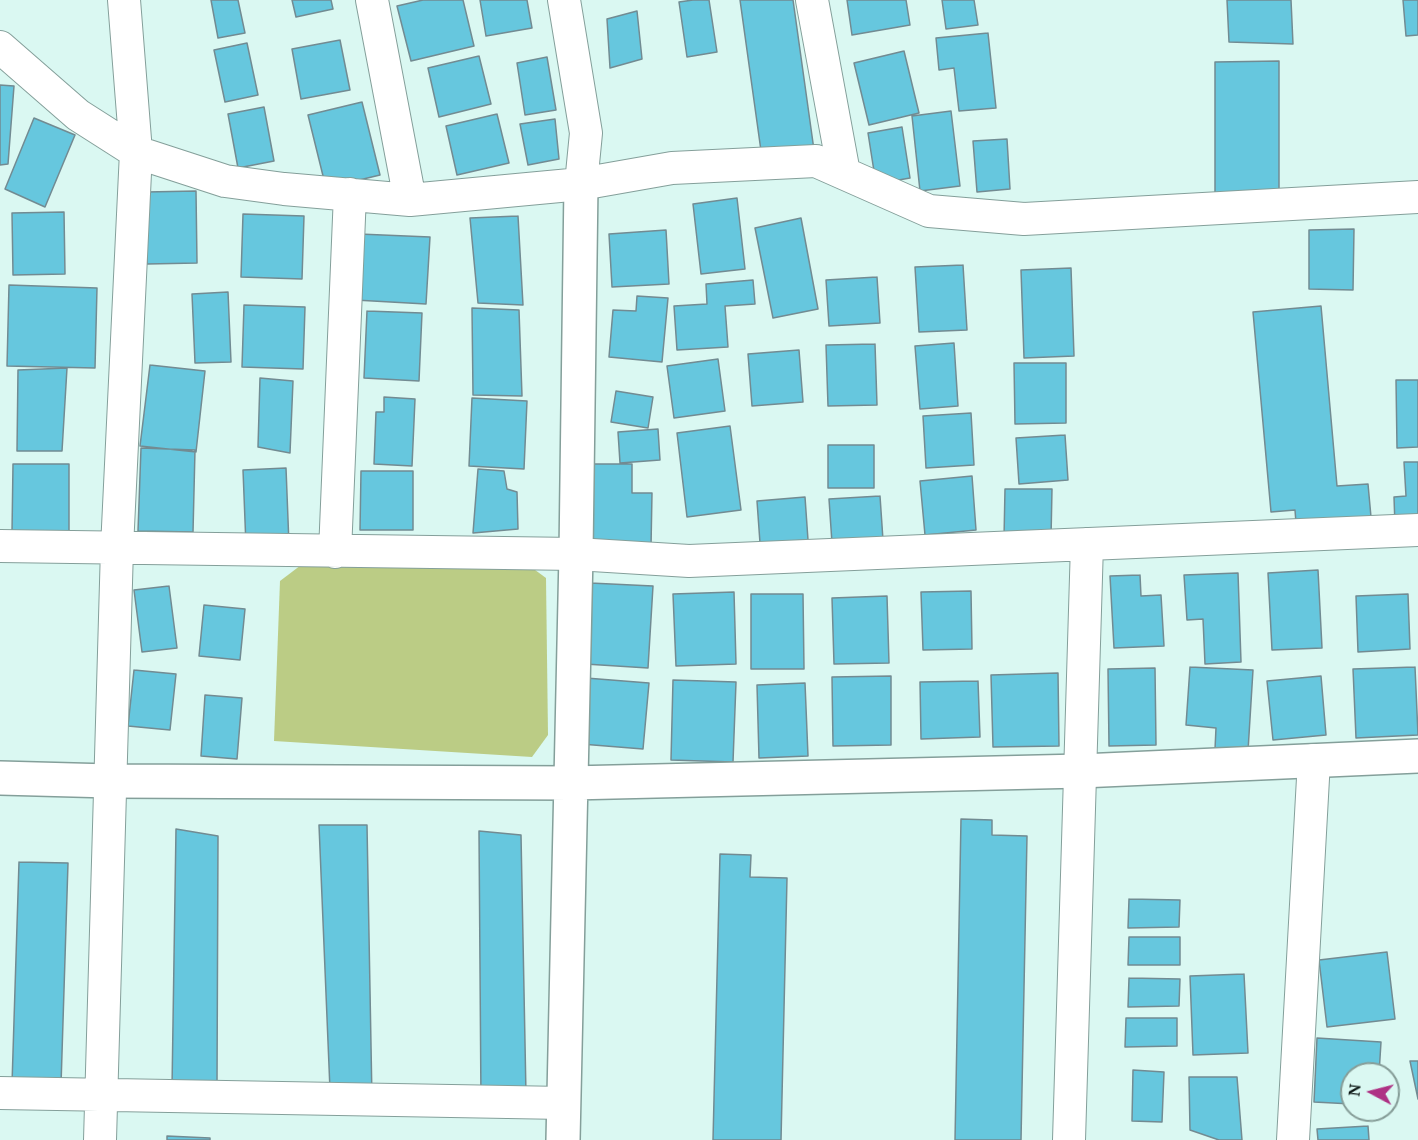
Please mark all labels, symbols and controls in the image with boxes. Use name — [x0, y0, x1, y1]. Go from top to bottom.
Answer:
north arrow — [1340, 1062, 1400, 1122]
text: N — [1342, 1083, 1366, 1097]

